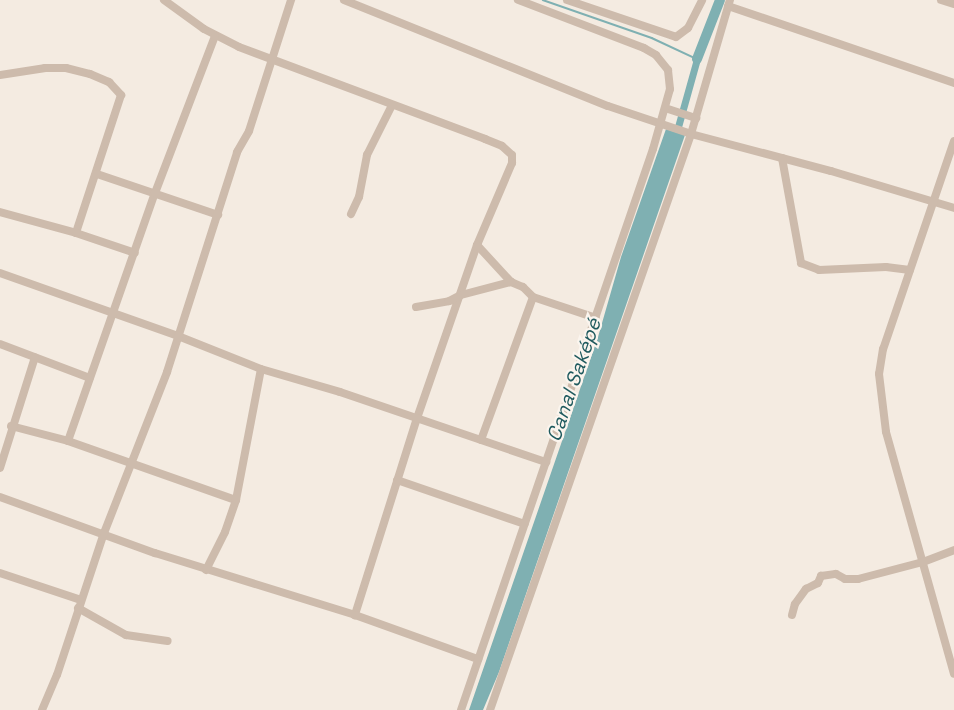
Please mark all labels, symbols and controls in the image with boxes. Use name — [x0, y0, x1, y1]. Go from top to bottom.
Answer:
water label: Canal Saképé — [542, 315, 606, 445]

